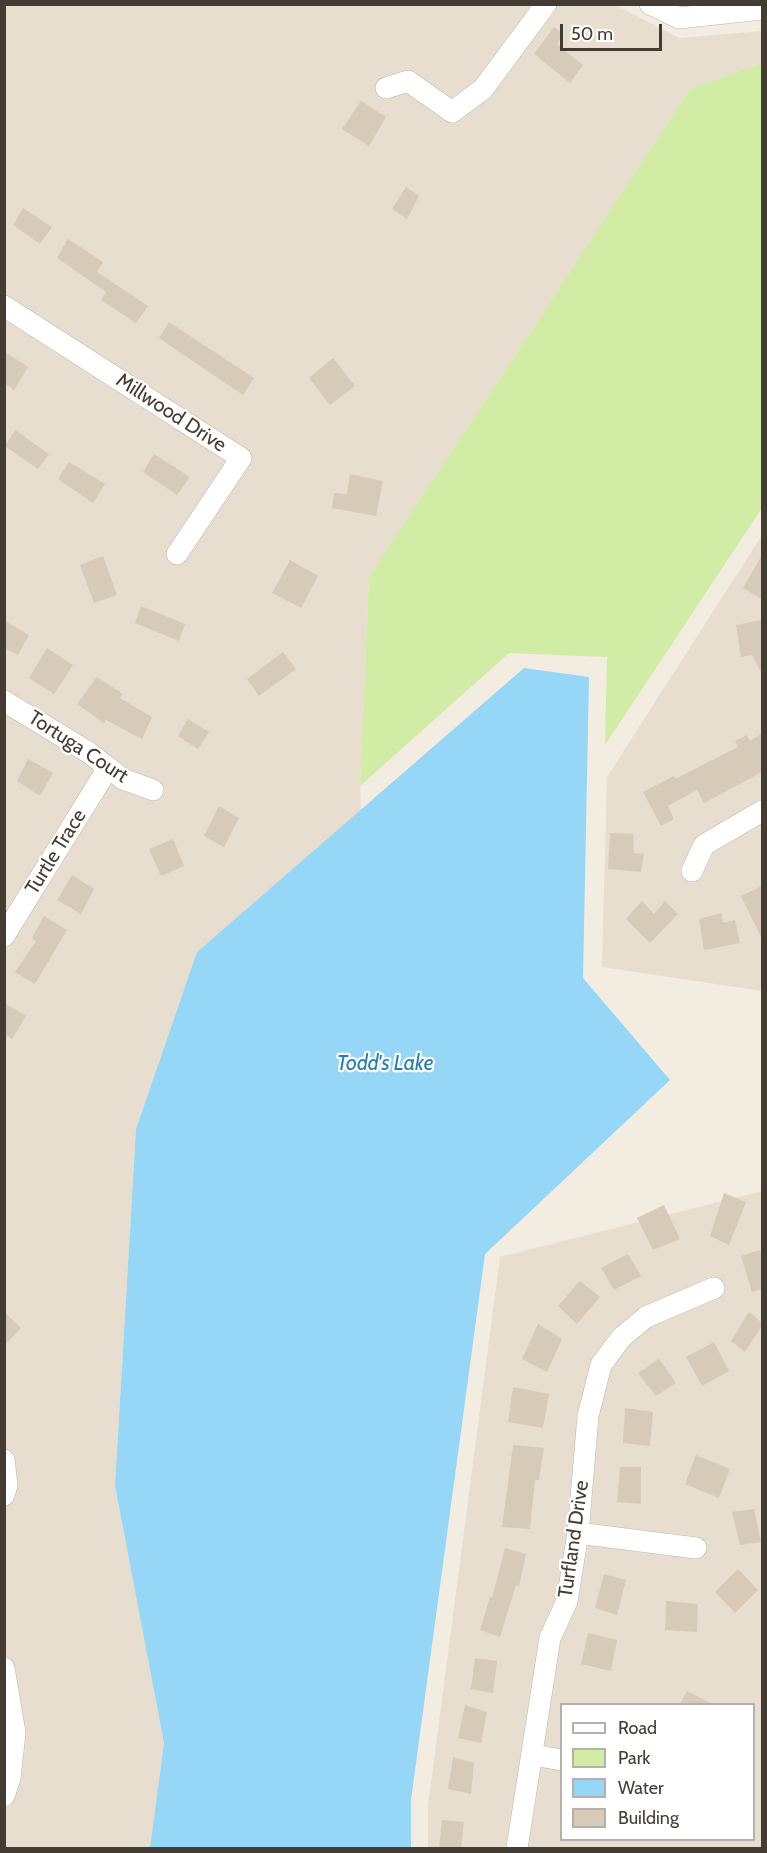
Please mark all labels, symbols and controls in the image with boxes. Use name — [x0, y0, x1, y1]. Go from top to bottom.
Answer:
scale bar — [563, 12, 665, 50]
text: 50 m — [571, 23, 613, 45]
street label: Millwood Drive — [111, 368, 231, 458]
street label: Tortuga Court — [24, 706, 132, 788]
street label: Turtle Trace — [20, 805, 92, 899]
water label: Todd's Lake — [337, 1051, 433, 1077]
street label: Turfland Drive — [554, 1479, 594, 1599]
legend — [560, 1703, 755, 1841]
text: Road — [618, 1717, 657, 1739]
text: Park — [618, 1747, 650, 1769]
text: Water — [618, 1777, 664, 1799]
text: Building — [618, 1807, 679, 1829]

